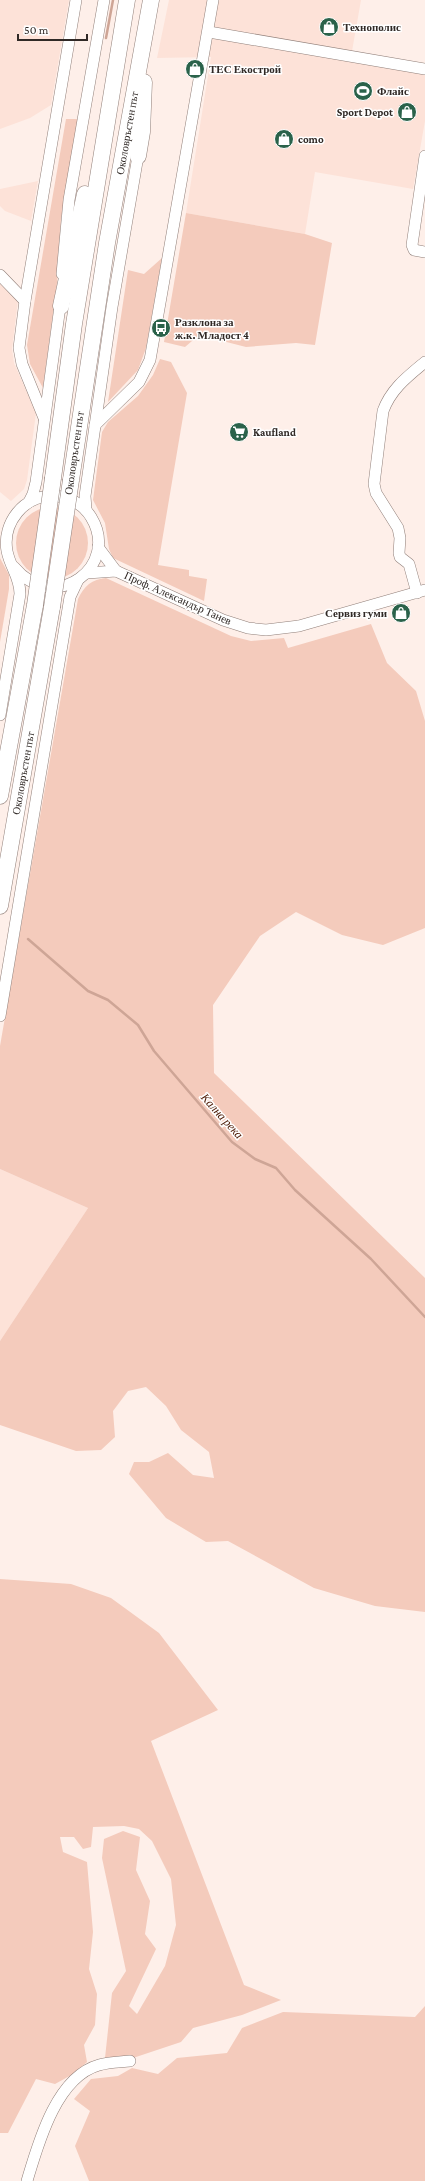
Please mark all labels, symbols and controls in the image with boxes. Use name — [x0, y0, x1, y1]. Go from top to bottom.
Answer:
scale bar — [18, 16, 87, 42]
shop icon: Технополис — [318, 16, 340, 38]
place label: Технополис — [343, 21, 401, 33]
text: 50 m — [24, 23, 49, 37]
shop icon: ТЕС Екострой — [184, 58, 206, 80]
place label: ТЕС Екострой — [209, 63, 282, 75]
sports icon: Флайс — [352, 80, 374, 102]
place label: Флайс — [377, 85, 409, 97]
street label: Околовръстен път — [114, 90, 140, 176]
shop icon: Sport Depot — [396, 101, 418, 123]
place label: Sport Depot — [337, 106, 393, 118]
shop icon: como — [273, 128, 295, 150]
place label: como — [298, 133, 324, 145]
place label: Разклона за ж.к. Младост 4 — [175, 316, 249, 341]
bus stop icon: Разклона за ж.к. Младост 4 — [150, 317, 172, 339]
street label: Околовръстен път — [62, 410, 86, 496]
supermarket icon: Kaufland — [228, 421, 250, 443]
place label: Kaufland — [253, 426, 296, 438]
street label: Проф. Александър Танев — [123, 569, 233, 627]
shop icon: Сервиз гуми — [390, 602, 412, 624]
place label: Сервиз гуми — [325, 607, 388, 619]
street label: Околовръстен път — [10, 730, 36, 816]
water label: Кална река — [197, 1090, 246, 1142]

